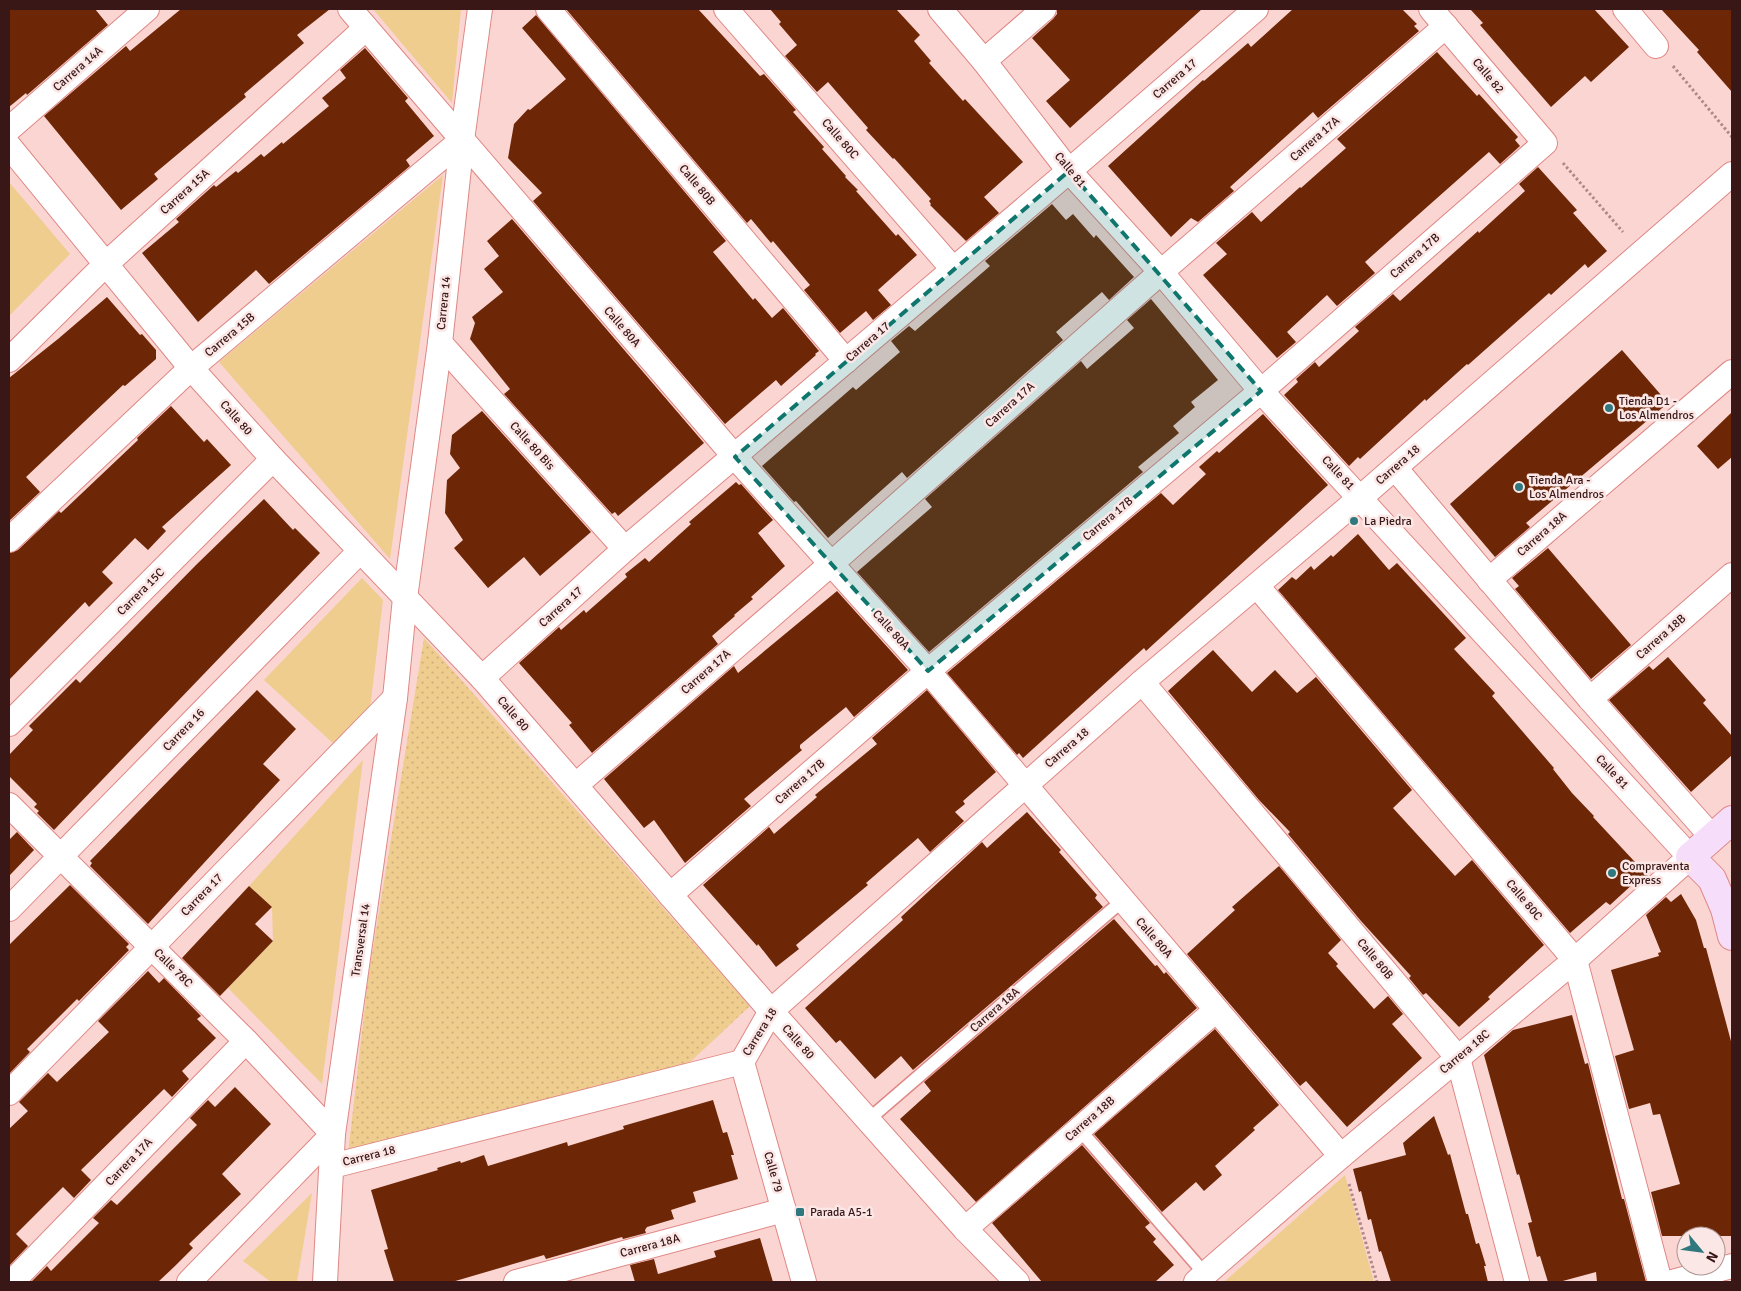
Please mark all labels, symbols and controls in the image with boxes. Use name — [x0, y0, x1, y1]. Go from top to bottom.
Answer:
street label: Carrera 14A — [50, 43, 107, 95]
street label: Calle 82 — [1469, 55, 1507, 97]
street label: Carrera 17 — [1150, 56, 1200, 102]
street label: Carrera 17A — [1287, 113, 1344, 165]
street label: Calle 80C — [818, 116, 862, 162]
street label: Calle 81 — [1051, 149, 1089, 191]
street label: Calle 80B — [676, 161, 718, 209]
street label: Carrera 15A — [157, 166, 213, 218]
street label: Carrera 17B — [1387, 230, 1443, 282]
street label: Carrera 14 — [434, 275, 454, 331]
street label: Calle 80A — [600, 304, 644, 351]
street label: Carrera 15B — [202, 310, 258, 360]
street label: Carrera 17 — [843, 319, 893, 365]
street label: Carrera 17A — [982, 379, 1038, 431]
place label: Tienda D1 - Los Almendros — [1619, 394, 1694, 423]
street label: Calle 80 — [216, 398, 256, 438]
marker: Tienda D1 - Los Almendros — [1603, 402, 1615, 414]
street label: Calle 80 Bis — [506, 419, 558, 473]
street label: Carrera 18 — [1373, 442, 1423, 488]
street label: Calle 81 — [1318, 453, 1358, 493]
place label: Tienda Ara - Los Almendros — [1529, 473, 1604, 502]
marker: Tienda Ara - Los Almendros — [1513, 481, 1525, 493]
street label: Carrera 17B — [1080, 494, 1136, 544]
street label: Carrera 18A — [1514, 508, 1571, 560]
place label: La Piedra — [1364, 514, 1412, 529]
marker: La Piedra — [1348, 515, 1360, 527]
street label: Carrera 15C — [114, 565, 168, 619]
street label: Carrera 17 — [536, 583, 586, 631]
street label: Calle 80A — [869, 607, 913, 654]
street label: Carrera 18B — [1633, 611, 1689, 663]
street label: Carrera 17A — [678, 646, 735, 698]
street label: Calle 80 — [494, 693, 532, 735]
street label: Carrera 16 — [160, 705, 208, 755]
street label: Carrera 18 — [1042, 725, 1092, 771]
street label: Calle 81 — [1592, 752, 1632, 792]
street label: Carrera 17B — [772, 756, 828, 808]
place label: Compraventa Express — [1622, 859, 1690, 888]
marker: Compraventa Express — [1606, 867, 1618, 879]
street label: Carrera 17 — [178, 870, 226, 920]
street label: Calle 80C — [1503, 876, 1545, 924]
street label: Transversal 14 — [348, 902, 374, 978]
street label: Calle 80A — [1132, 915, 1176, 962]
street label: Calle 80B — [1354, 935, 1396, 983]
street label: Calle 78C — [150, 945, 196, 991]
street label: Carrera 18A — [967, 984, 1024, 1036]
street label: Carrera 18 — [739, 1005, 781, 1059]
street label: Calle 80 — [778, 1022, 818, 1062]
street label: Carrera 18C — [1437, 1027, 1493, 1077]
street label: Carrera 18B — [1062, 1093, 1118, 1145]
street label: Carrera 17A — [102, 1134, 156, 1189]
street label: Carrera 18 — [341, 1142, 397, 1170]
street label: Calle 79 — [760, 1150, 786, 1194]
place label: Parada A5-1 — [810, 1205, 873, 1220]
marker: Parada A5-1 — [794, 1206, 806, 1218]
north arrow — [1676, 1226, 1726, 1276]
street label: Carrera 18A — [618, 1231, 682, 1261]
text: N — [1702, 1249, 1722, 1265]

